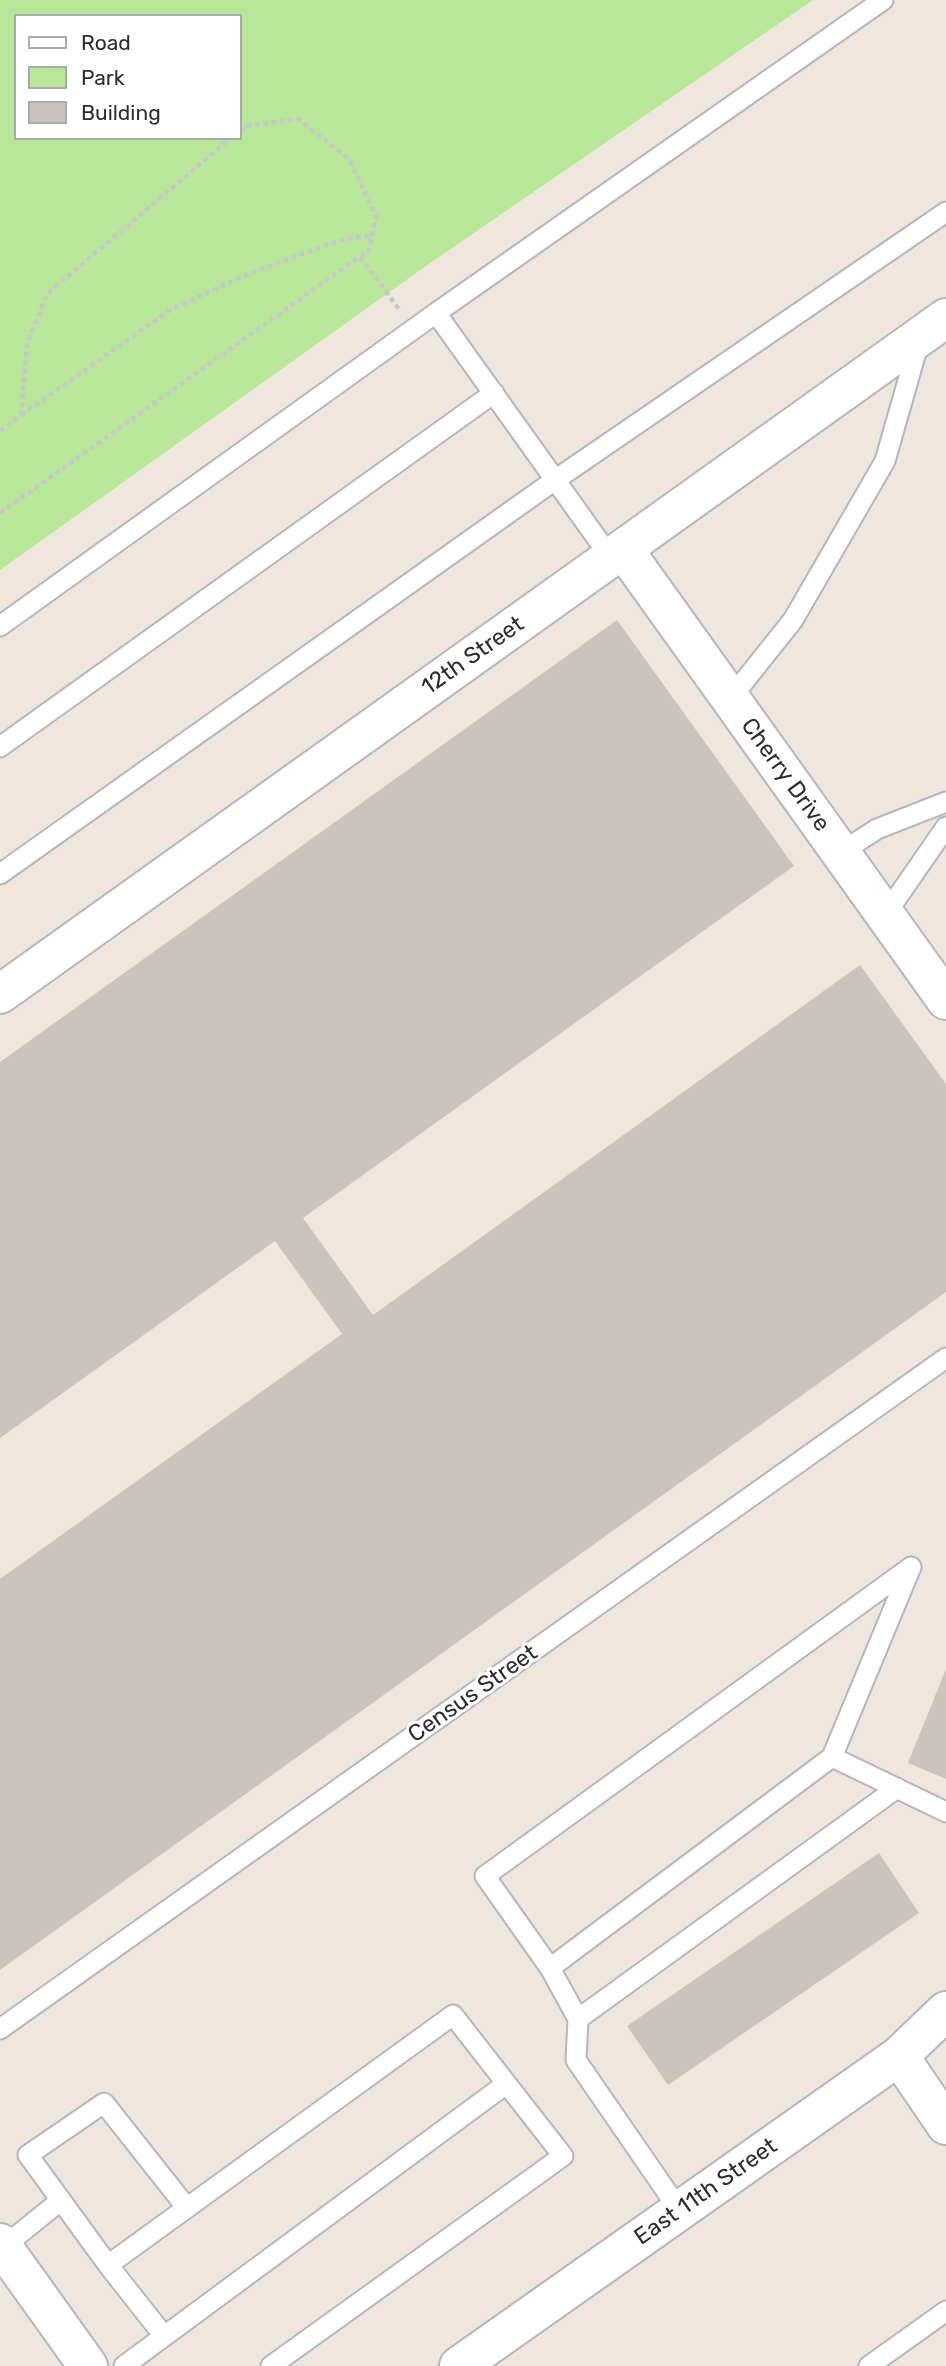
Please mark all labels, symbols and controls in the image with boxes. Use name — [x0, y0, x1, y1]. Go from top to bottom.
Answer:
legend — [14, 14, 242, 140]
text: Road — [81, 30, 131, 55]
text: Park — [81, 65, 125, 90]
text: Building — [81, 100, 161, 125]
street label: 12th Street — [417, 611, 529, 701]
street label: Cherry Drive — [735, 713, 835, 837]
street label: Census Street — [403, 1639, 543, 1749]
street label: East 11th Street — [629, 2133, 783, 2251]

